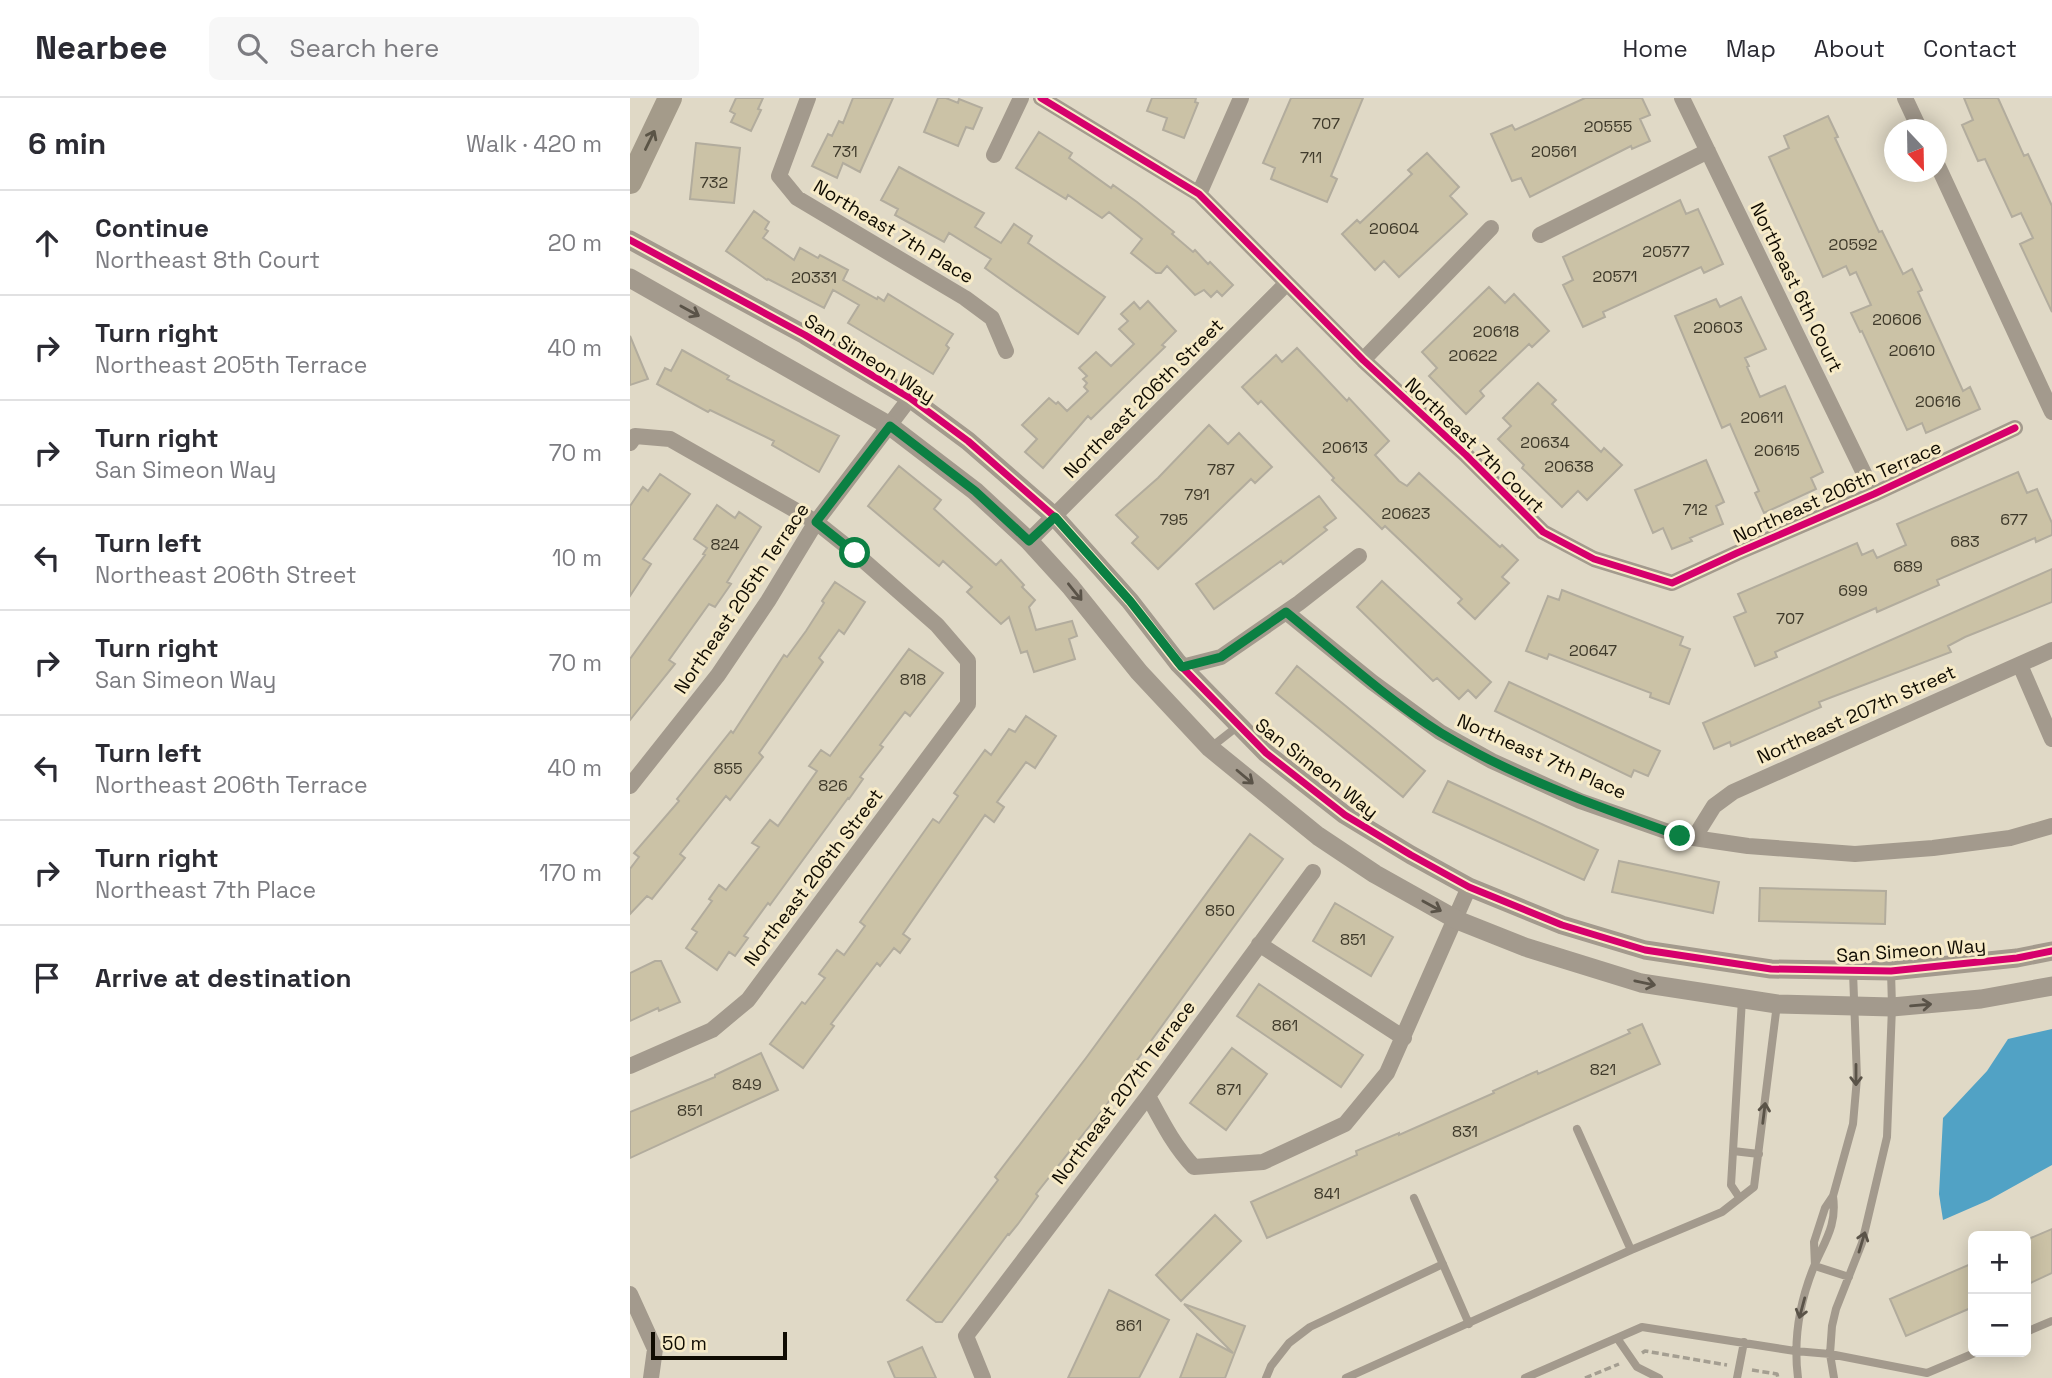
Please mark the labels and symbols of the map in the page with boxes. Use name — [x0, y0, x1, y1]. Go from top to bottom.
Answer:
house number: 707 — [1312, 113, 1340, 134]
house number: 20555 — [1584, 116, 1632, 137]
north arrow — [1884, 119, 1947, 182]
one-way arrow — [644, 130, 657, 151]
house number: 731 — [832, 141, 858, 162]
house number: 20561 — [1531, 141, 1577, 162]
house number: 711 — [1300, 147, 1322, 168]
house number: 732 — [700, 172, 728, 193]
street label: Northeast 7th Place — [809, 174, 979, 289]
street label: Northeast 6th Court — [1745, 198, 1849, 376]
house number: 20604 — [1369, 218, 1419, 239]
house number: 20592 — [1829, 234, 1877, 255]
house number: 20577 — [1642, 241, 1690, 262]
house number: 20571 — [1593, 266, 1637, 287]
house number: 20331 — [791, 267, 837, 288]
one-way arrow — [679, 304, 699, 318]
street label: San Simeon Way — [800, 308, 940, 409]
house number: 20606 — [1872, 309, 1922, 330]
street label: Northeast 206th Street — [1058, 313, 1229, 484]
house number: 20603 — [1693, 317, 1743, 338]
house number: 20618 — [1473, 321, 1519, 342]
house number: 20610 — [1889, 340, 1935, 361]
house number: 20622 — [1449, 345, 1497, 366]
street label: Northeast 7th Court — [1399, 372, 1550, 519]
house number: 20616 — [1915, 391, 1961, 412]
house number: 20611 — [1740, 407, 1784, 428]
house number: 20634 — [1520, 432, 1570, 453]
street label: Northeast 206th Terrace — [1729, 434, 1945, 549]
house number: 20613 — [1322, 437, 1368, 458]
house number: 20615 — [1754, 440, 1800, 461]
house number: 20638 — [1544, 456, 1594, 477]
house number: 787 — [1207, 459, 1235, 480]
house number: 791 — [1184, 484, 1210, 505]
street label: Northeast 205th Terrace — [668, 498, 815, 699]
house number: 712 — [1682, 499, 1708, 520]
house number: 20623 — [1382, 503, 1430, 524]
house number: 795 — [1160, 509, 1188, 530]
house number: 677 — [2000, 509, 2028, 530]
house number: 683 — [1950, 531, 1980, 552]
house number: 824 — [710, 534, 740, 555]
route start — [839, 537, 870, 568]
house number: 689 — [1893, 556, 1923, 577]
house number: 699 — [1838, 580, 1868, 601]
one-way arrow — [1067, 583, 1083, 601]
house number: 707 — [1776, 608, 1804, 629]
house number: 20647 — [1569, 640, 1617, 661]
street label: Northeast 207th Street — [1753, 659, 1959, 770]
house number: 818 — [900, 669, 926, 690]
street label: Northeast 7th Place — [1453, 708, 1630, 805]
street label: San Simeon Way — [1250, 712, 1383, 824]
house number: 855 — [713, 758, 743, 779]
one-way arrow — [1235, 770, 1253, 785]
house number: 826 — [818, 775, 848, 796]
street label: Northeast 206th Street — [738, 784, 888, 971]
route end — [1664, 820, 1695, 851]
house number: 850 — [1205, 900, 1235, 921]
one-way arrow — [1421, 900, 1442, 913]
house number: 851 — [1340, 929, 1366, 950]
street label: San Simeon Way — [1835, 933, 1987, 968]
one-way arrow — [1633, 977, 1656, 991]
street label: Northeast 207th Terrace — [1046, 995, 1201, 1189]
one-way arrow — [1909, 998, 1932, 1011]
house number: 861 — [1272, 1015, 1298, 1036]
house number: 821 — [1590, 1059, 1616, 1080]
one-way arrow — [1849, 1063, 1863, 1086]
house number: 849 — [732, 1074, 762, 1095]
house number: 871 — [1216, 1079, 1242, 1100]
house number: 851 — [677, 1100, 703, 1121]
one-way arrow — [1757, 1102, 1770, 1125]
house number: 831 — [1452, 1121, 1478, 1142]
house number: 841 — [1314, 1183, 1340, 1204]
one-way arrow — [1856, 1231, 1869, 1253]
one-way arrow — [1795, 1296, 1808, 1319]
house number: 861 — [1116, 1315, 1142, 1336]
scale bar — [651, 1329, 788, 1361]

